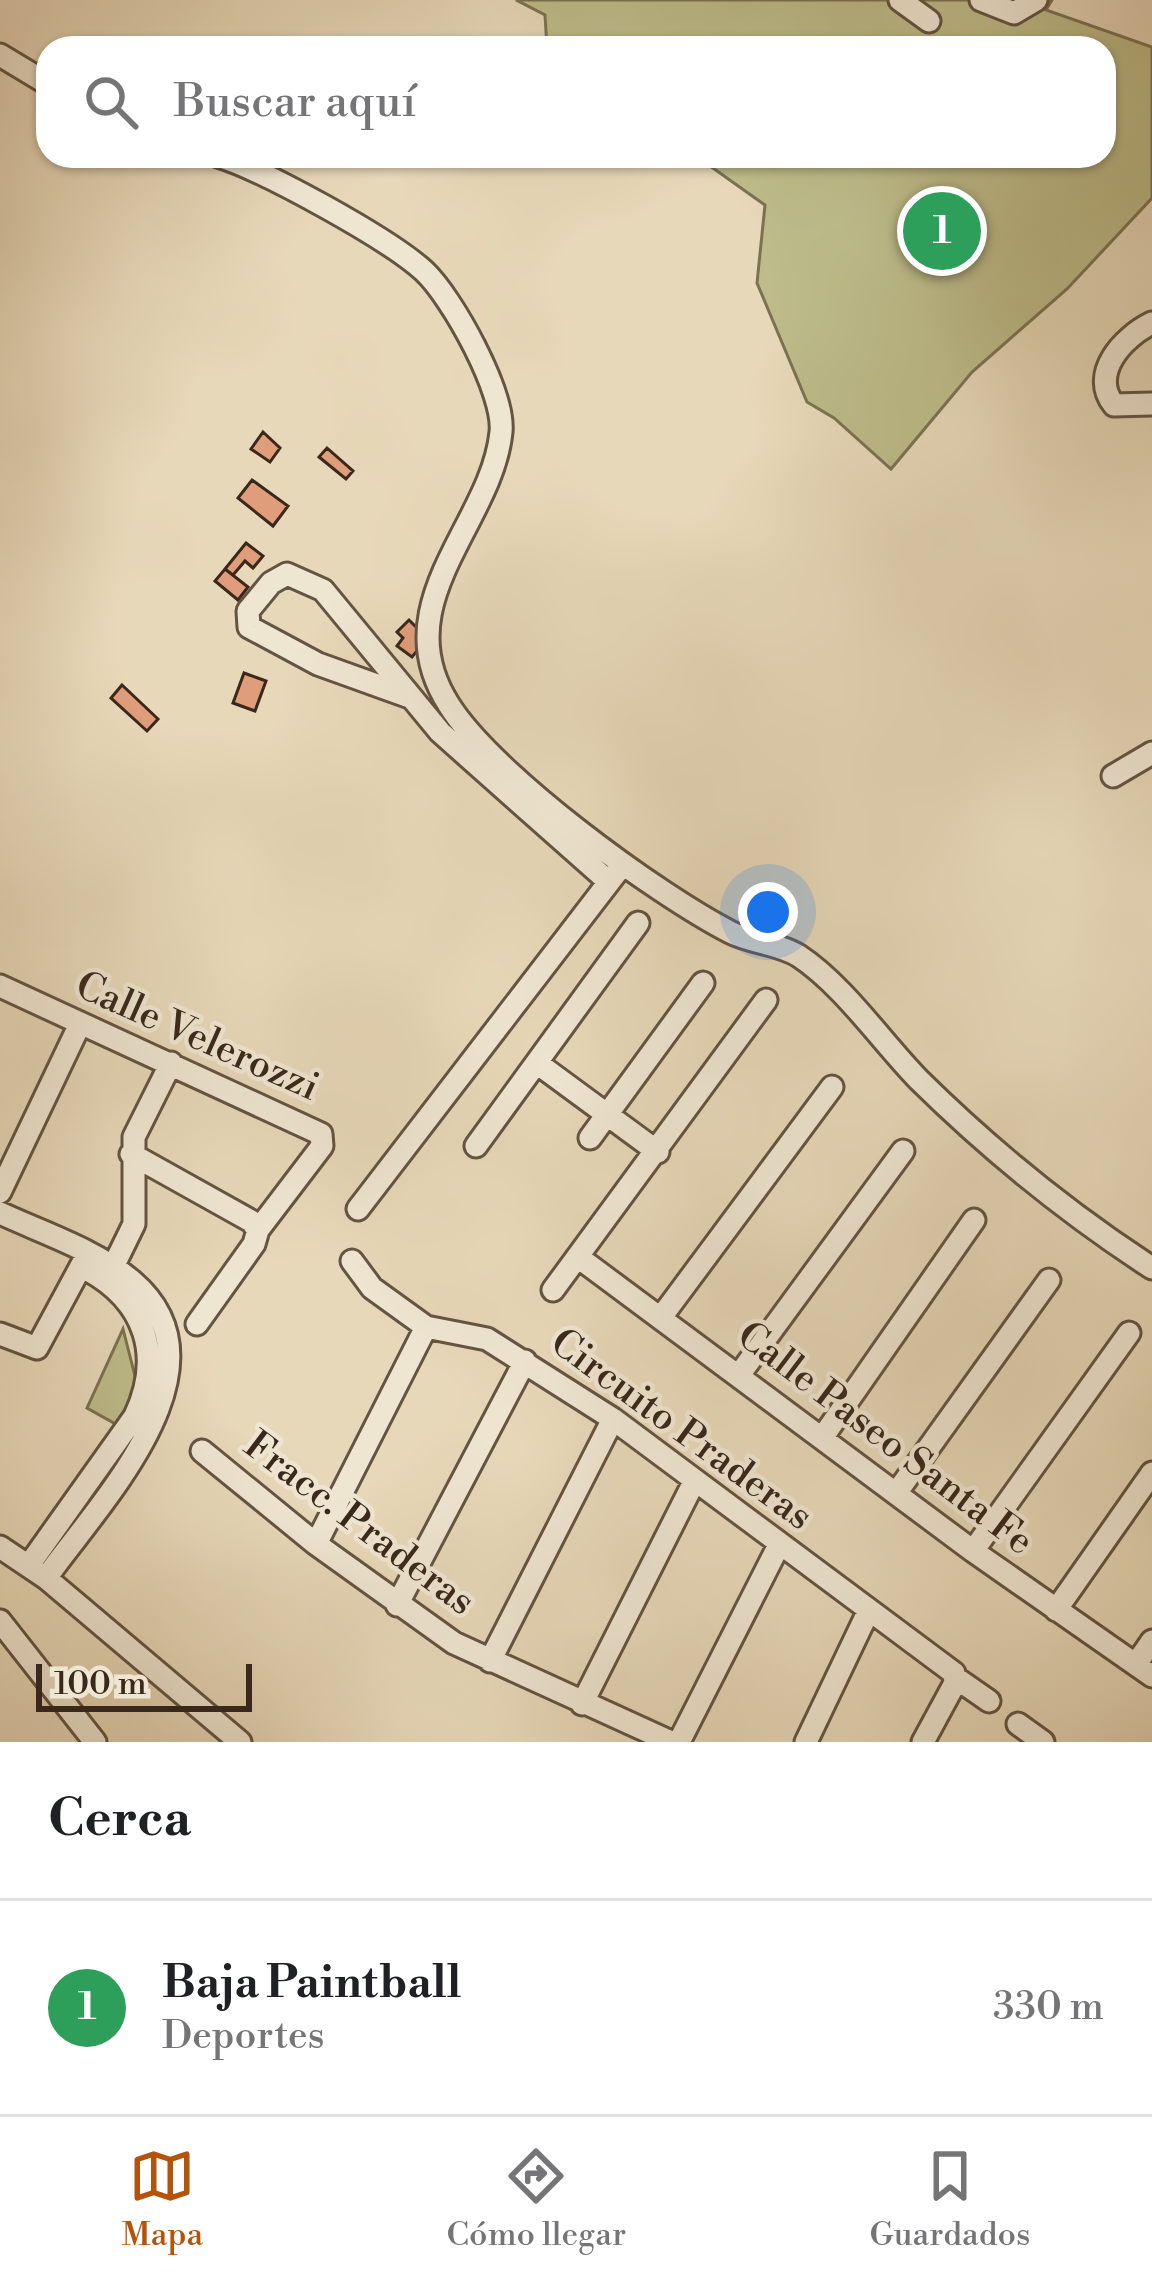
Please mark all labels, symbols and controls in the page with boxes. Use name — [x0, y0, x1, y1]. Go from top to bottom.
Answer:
search box — [36, 36, 1116, 168]
icon: search — [78, 69, 144, 135]
text: Buscar aquí — [174, 74, 416, 131]
pin: 1 — [903, 186, 981, 276]
your location — [738, 882, 798, 942]
street label: Calle Velerozzi — [68, 961, 326, 1113]
street label: Calle Paseo Santa Fe — [727, 1311, 1043, 1567]
street label: Circuito Praderas — [540, 1318, 822, 1542]
street label: Fracc. Praderas — [234, 1421, 484, 1627]
scale bar — [36, 1658, 252, 1711]
text: 100 m — [54, 1664, 147, 1705]
text: Cerca — [48, 1788, 191, 1852]
text: Baja Paintball — [162, 1955, 461, 2012]
text: 1 — [78, 1983, 96, 2032]
text: 330 m — [993, 1983, 1104, 2032]
text: Deportes — [162, 2012, 325, 2061]
tab: Mapa — [122, 2143, 203, 2256]
tab: Cómo llegar — [446, 2143, 626, 2256]
tab: Guardados — [869, 2143, 1030, 2256]

